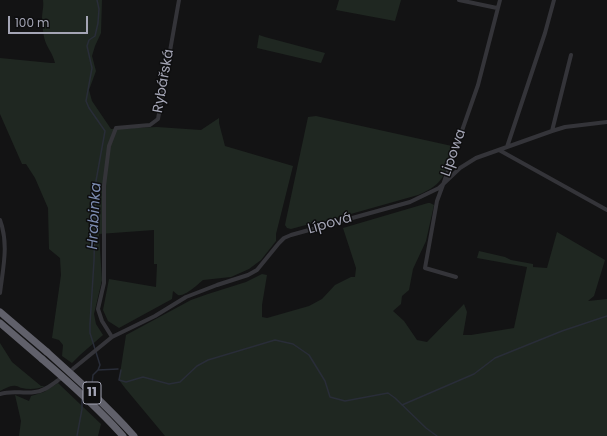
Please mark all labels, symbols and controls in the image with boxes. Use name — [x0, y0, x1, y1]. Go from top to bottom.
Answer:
scale bar — [10, 8, 90, 34]
text: 100 m — [15, 14, 49, 31]
street label: Rybářská — [150, 48, 178, 114]
street label: Lipowa — [438, 127, 470, 179]
water label: Hrabinka — [84, 182, 106, 250]
street label: Lípová — [306, 210, 354, 238]
road number: 11 — [83, 382, 101, 404]

